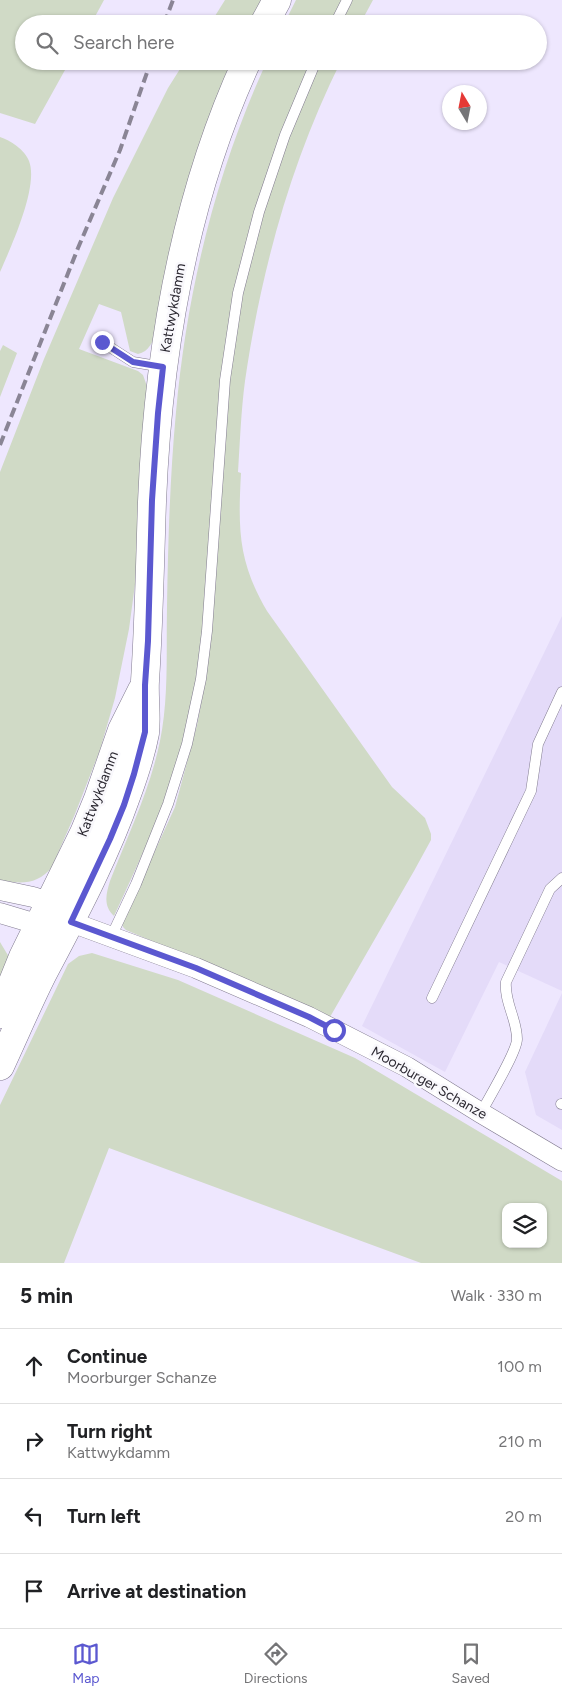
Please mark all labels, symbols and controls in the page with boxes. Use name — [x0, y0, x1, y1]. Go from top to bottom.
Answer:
search box — [15, 15, 547, 70]
icon: search — [33, 29, 61, 57]
text: Search here — [73, 31, 175, 54]
north arrow — [442, 85, 487, 130]
street label: Kattwykdamm — [157, 262, 189, 354]
route end — [91, 331, 114, 354]
street label: Kattwykdamm — [74, 749, 122, 839]
route start — [323, 1019, 346, 1042]
street label: Moorburger Schanze — [368, 1043, 490, 1123]
map controls — [502, 1203, 547, 1248]
button: layers — [502, 1203, 547, 1248]
text: 5 min — [20, 1283, 73, 1308]
text: Walk · 330 m — [451, 1286, 542, 1305]
text: Continue — [67, 1345, 147, 1368]
icon: ahead — [20, 1352, 48, 1380]
text: 100 m — [497, 1357, 542, 1376]
text: Moorburger Schanze — [67, 1368, 217, 1387]
text: Turn right — [67, 1420, 153, 1443]
icon: right — [20, 1427, 48, 1455]
text: 210 m — [499, 1432, 542, 1451]
text: Kattwykdamm — [67, 1443, 170, 1462]
icon: left — [20, 1502, 48, 1530]
text: Turn left — [67, 1505, 141, 1528]
text: 20 m — [505, 1507, 542, 1526]
icon: arrive — [20, 1577, 48, 1605]
text: Arrive at destination — [67, 1580, 246, 1603]
tab: Map — [72, 1640, 100, 1687]
tab: Directions — [244, 1640, 308, 1687]
tab: Saved — [451, 1640, 490, 1687]

